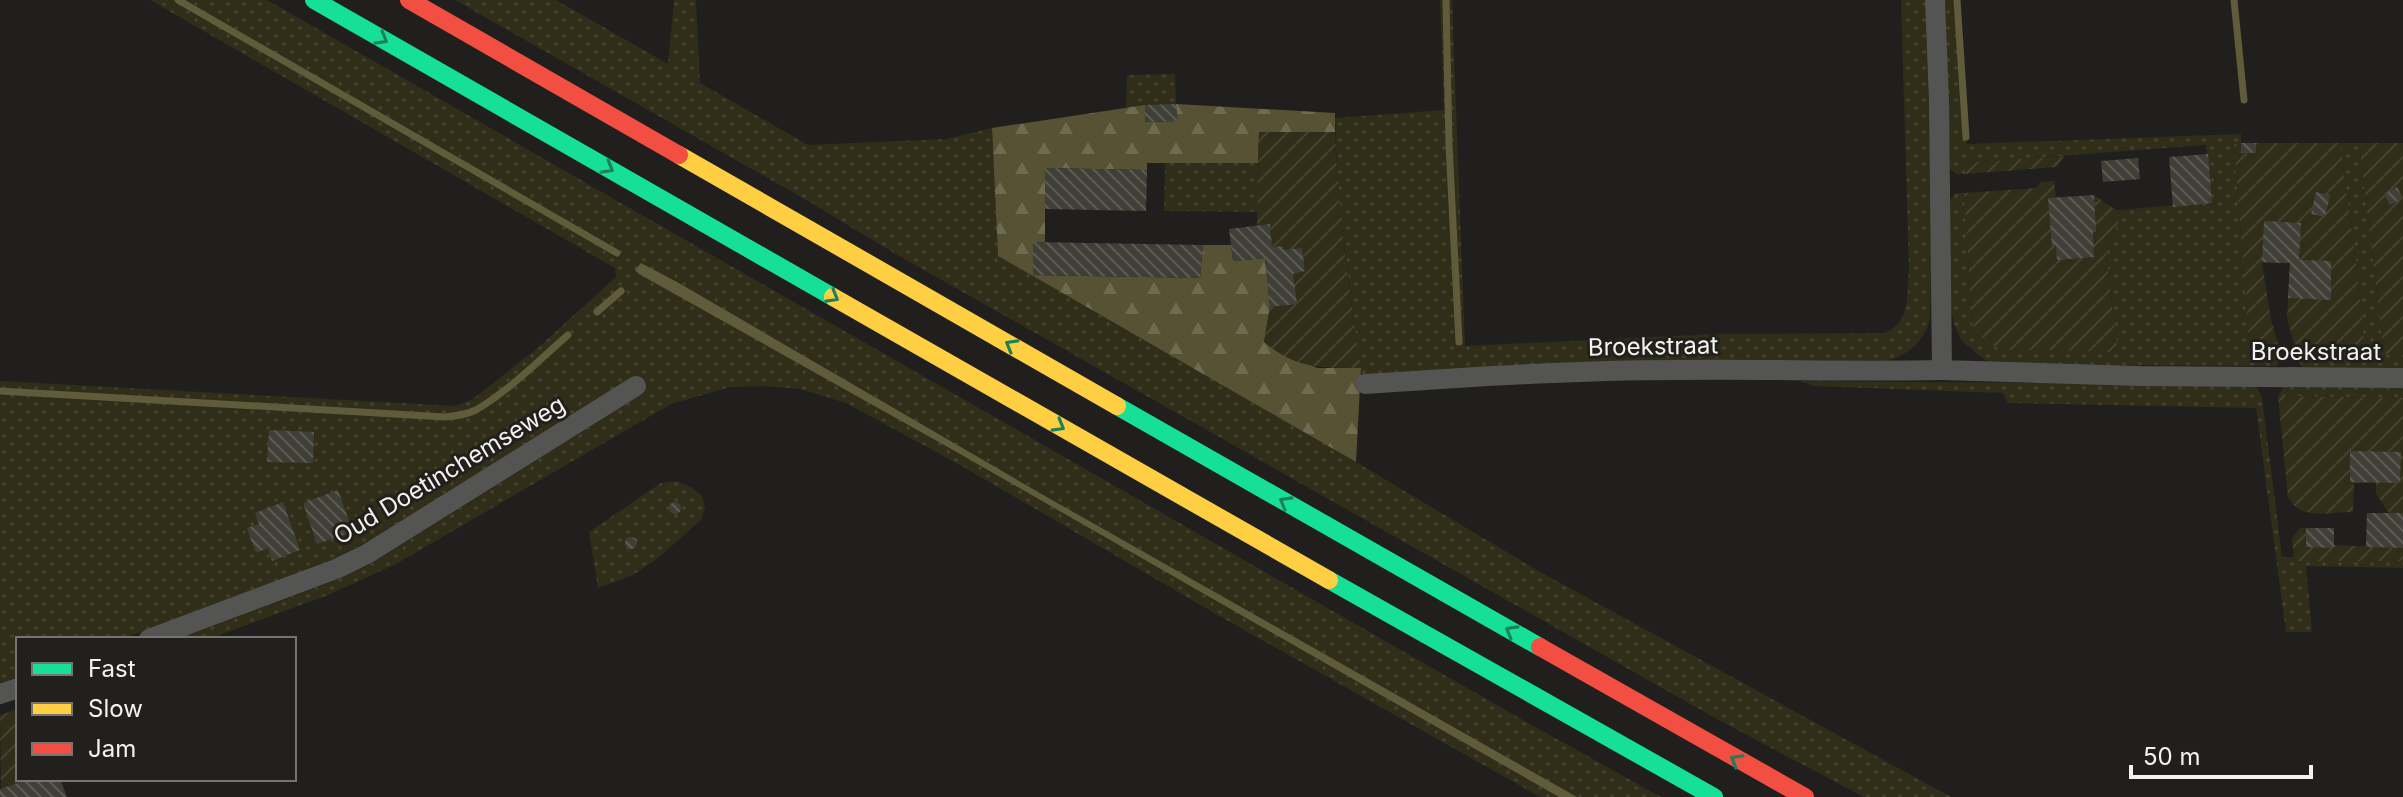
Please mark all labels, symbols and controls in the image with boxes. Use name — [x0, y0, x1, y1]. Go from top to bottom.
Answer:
one-way arrow — [373, 29, 388, 45]
one-way arrow — [599, 158, 613, 174]
one-way arrow — [824, 287, 839, 303]
street label: Broekstraat — [1588, 330, 1719, 362]
street label: Broekstraat — [2251, 337, 2381, 366]
one-way arrow — [1005, 339, 1020, 355]
street label: Oud Doetinchemseweg — [328, 389, 570, 551]
one-way arrow — [1050, 416, 1065, 432]
one-way arrow — [1279, 496, 1294, 512]
one-way arrow — [1505, 625, 1519, 641]
legend — [16, 637, 296, 781]
text: Fast — [88, 654, 136, 683]
text: Slow — [88, 694, 143, 723]
scale bar — [2131, 729, 2311, 779]
text: Jam — [88, 734, 136, 763]
text: 50 m — [2143, 742, 2201, 771]
one-way arrow — [1731, 754, 1745, 770]

